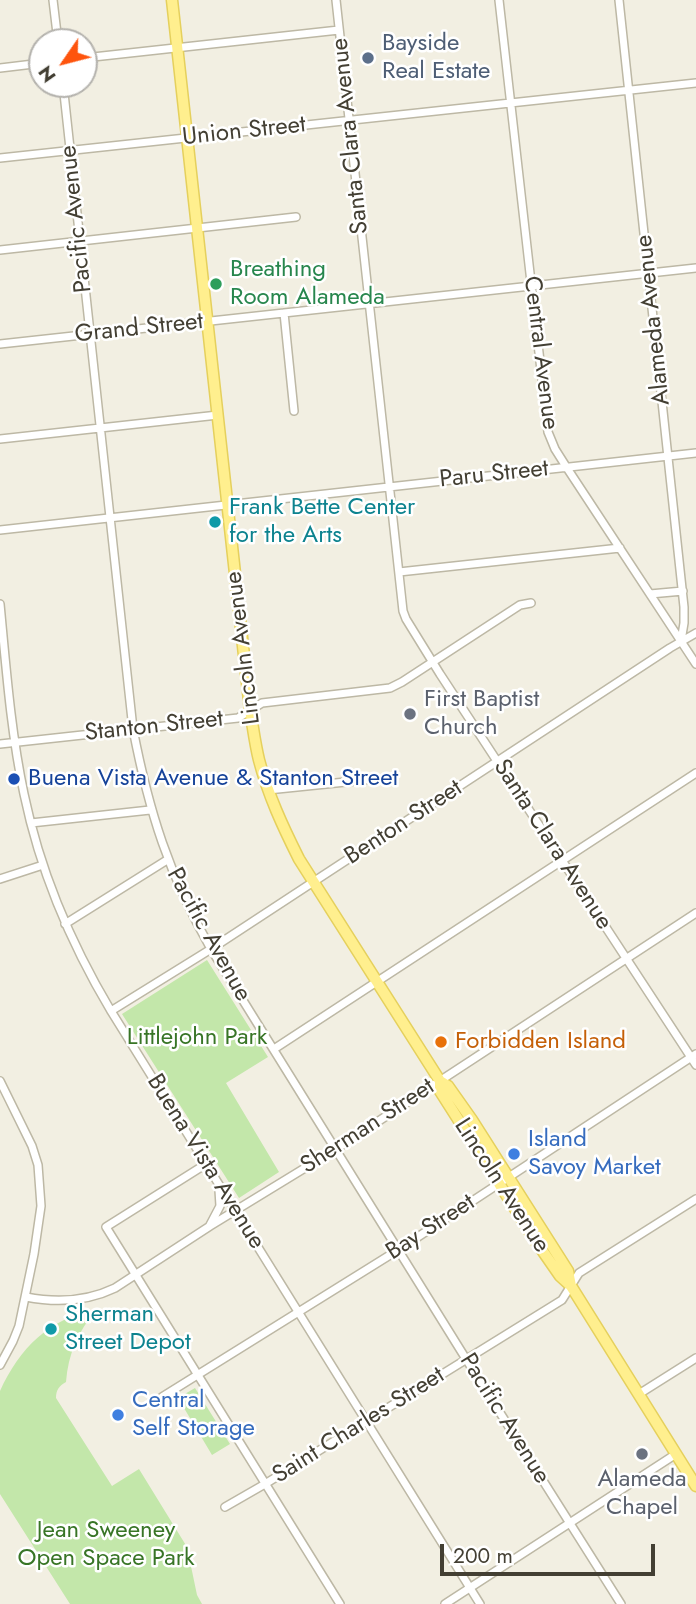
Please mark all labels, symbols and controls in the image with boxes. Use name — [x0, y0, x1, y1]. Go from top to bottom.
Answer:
north arrow — [28, 28, 98, 98]
place label: Bayside Real Estate — [382, 30, 490, 86]
street label: Santa Clara Avenue — [326, 37, 376, 235]
marker: Bayside Real Estate — [360, 50, 376, 66]
text: N — [32, 60, 62, 88]
street label: Union Street — [181, 111, 307, 153]
street label: Pacific Avenue — [55, 144, 99, 294]
street label: Alameda Avenue — [631, 233, 677, 407]
place label: Breathing Room Alameda — [230, 256, 385, 312]
street label: Central Avenue — [516, 275, 564, 431]
marker: Breathing Room Alameda — [208, 276, 224, 292]
street label: Grand Street — [73, 308, 205, 350]
street label: Paru Street — [438, 455, 550, 495]
place label: Frank Bette Center for the Arts — [229, 494, 415, 550]
marker: Frank Bette Center for the Arts — [207, 514, 223, 530]
street label: Lincoln Avenue — [220, 570, 268, 726]
place label: First Baptist Church — [424, 686, 539, 742]
street label: Stanton Street — [83, 705, 225, 749]
marker: First Baptist Church — [402, 706, 418, 722]
street label: Santa Clara Avenue — [486, 755, 618, 935]
place label: Buena Vista Avenue & Stanton Street — [28, 765, 398, 793]
marker: Buena Vista Avenue & Stanton Street — [6, 771, 22, 787]
street label: Benton Street — [340, 774, 468, 872]
street label: Pacific Avenue — [159, 863, 257, 1007]
park label: Littlejohn Park — [127, 1024, 267, 1052]
place label: Forbidden Island — [455, 1028, 626, 1056]
marker: Forbidden Island — [433, 1034, 449, 1050]
street label: Buena Vista Avenue — [140, 1069, 270, 1255]
street label: Sherman Street — [296, 1073, 440, 1181]
street label: Lincoln Avenue — [447, 1113, 555, 1259]
place label: Island Savoy Market — [528, 1126, 661, 1182]
marker: Island Savoy Market — [506, 1146, 522, 1162]
street label: Bay Street — [381, 1189, 481, 1267]
place label: Sherman Street Depot — [65, 1301, 191, 1357]
marker: Sherman Street Depot — [43, 1321, 59, 1337]
street label: Pacific Avenue — [453, 1349, 555, 1489]
street label: Saint Charles Street — [268, 1362, 450, 1490]
place label: Central Self Storage — [132, 1387, 255, 1443]
marker: Central Self Storage — [110, 1407, 126, 1423]
marker: Alameda Chapel — [634, 1446, 650, 1462]
place label: Alameda Chapel — [597, 1466, 687, 1522]
park label: Jean Sweeney Open Space Park — [18, 1517, 194, 1573]
scale bar — [444, 1530, 659, 1574]
text: 200 m — [453, 1541, 513, 1571]

